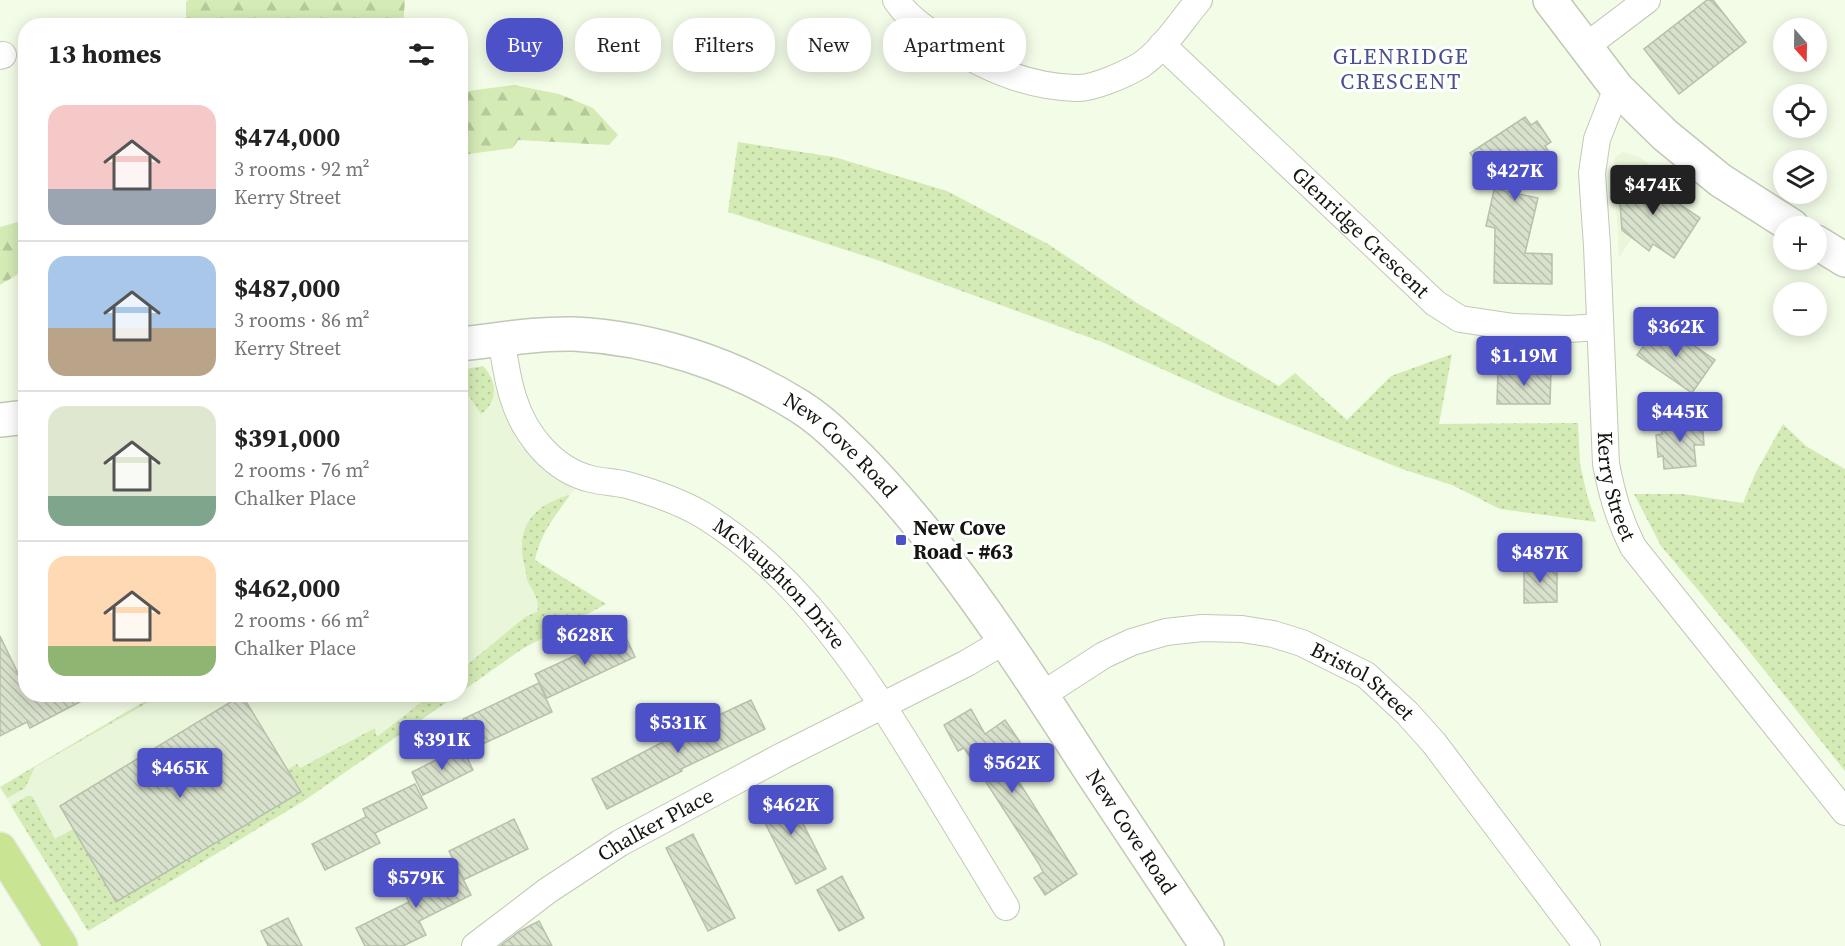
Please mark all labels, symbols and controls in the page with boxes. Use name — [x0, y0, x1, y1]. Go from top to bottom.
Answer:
chip: Buy — [486, 18, 563, 72]
chip: Rent — [575, 18, 661, 72]
chip: Filters — [673, 18, 775, 72]
chip: New — [787, 18, 871, 72]
chip: Apartment — [883, 18, 1026, 72]
north arrow — [1773, 18, 1827, 72]
map controls — [1773, 18, 1827, 336]
text: 13 homes — [48, 36, 161, 72]
icon: filters — [405, 38, 438, 71]
district label: GLENRIDGE CRESCENT — [1333, 41, 1469, 96]
button: locate — [1773, 84, 1827, 138]
text: $474,000 — [234, 119, 340, 155]
icon: home — [96, 129, 168, 201]
button: layers — [1773, 150, 1827, 204]
pin: $427K — [1473, 151, 1557, 202]
text: 3 rooms · 92 m² — [234, 155, 370, 183]
text: $427K — [1486, 156, 1544, 184]
street label: Glenridge Crescent — [1286, 160, 1436, 304]
pin: $474K — [1611, 165, 1695, 216]
text: $474K — [1624, 170, 1682, 198]
text: Kerry Street — [234, 183, 341, 211]
button: + — [1773, 216, 1827, 270]
text: $487,000 — [234, 270, 340, 306]
icon: home — [96, 280, 168, 352]
button: − — [1773, 282, 1827, 336]
text: 3 rooms · 86 m² — [234, 306, 370, 334]
pin: $362K — [1634, 307, 1718, 358]
text: $362K — [1647, 312, 1705, 340]
text: Kerry Street — [234, 334, 341, 362]
pin: $1.19M — [1475, 336, 1573, 387]
text: $1.19M — [1490, 341, 1558, 369]
street label: New Cove Road — [778, 385, 904, 503]
pin: $445K — [1638, 392, 1722, 443]
text: $445K — [1651, 397, 1709, 425]
text: $391,000 — [234, 420, 340, 456]
icon: home — [96, 430, 168, 502]
street label: Kerry Street — [1591, 431, 1643, 546]
text: 2 rooms · 76 m² — [234, 456, 370, 484]
text: Chalker Place — [234, 484, 356, 512]
street label: McNaughton Drive — [707, 511, 853, 655]
place label: New Cove Road - #63 — [913, 513, 1013, 566]
marker: New Cove Road - #63 — [894, 533, 908, 547]
pin: $487K — [1498, 533, 1582, 584]
text: $487K — [1511, 538, 1569, 566]
text: $462,000 — [234, 570, 340, 606]
icon: home — [96, 580, 168, 652]
text: 2 rooms · 66 m² — [234, 606, 370, 634]
pin: $628K — [543, 615, 627, 666]
text: $628K — [556, 620, 614, 648]
text: Chalker Place — [234, 634, 356, 662]
street label: Bristol Street — [1306, 635, 1422, 726]
pin: $531K — [636, 703, 720, 754]
text: $531K — [649, 708, 707, 736]
pin: $391K — [400, 720, 484, 771]
text: $391K — [413, 725, 471, 753]
pin: $562K — [970, 743, 1054, 794]
pin: $465K — [138, 748, 222, 799]
text: $562K — [983, 748, 1041, 776]
text: $465K — [151, 753, 209, 781]
street label: New Cove Road — [1079, 763, 1184, 900]
street label: Chalker Place — [591, 780, 719, 868]
pin: $462K — [749, 785, 833, 836]
text: $462K — [762, 790, 820, 818]
pin: $579K — [374, 858, 458, 909]
text: $579K — [387, 863, 445, 891]

